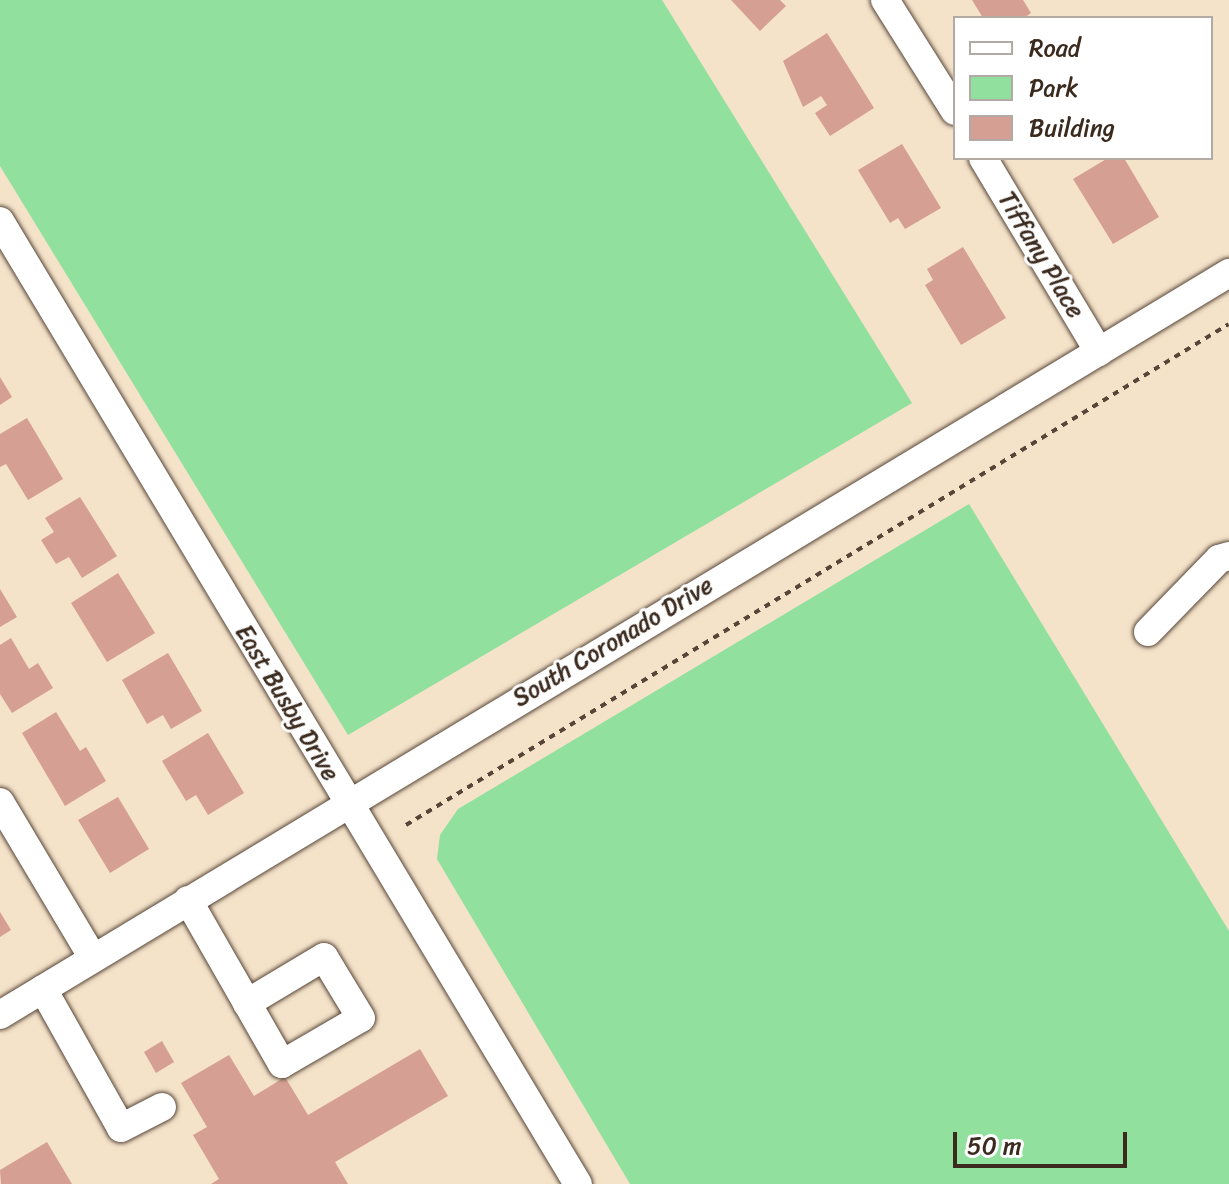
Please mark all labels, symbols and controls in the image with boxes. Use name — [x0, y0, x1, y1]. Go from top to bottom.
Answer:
legend — [953, 16, 1213, 160]
text: Road — [1029, 27, 1080, 69]
text: Park — [1029, 67, 1078, 109]
text: Building — [1029, 107, 1115, 149]
street label: Tiffany Place — [992, 186, 1090, 324]
street label: South Coronado Drive — [507, 571, 719, 713]
street label: East Busby Drive — [229, 619, 345, 787]
scale bar — [957, 1116, 1131, 1166]
text: 50 m — [967, 1125, 1022, 1167]

